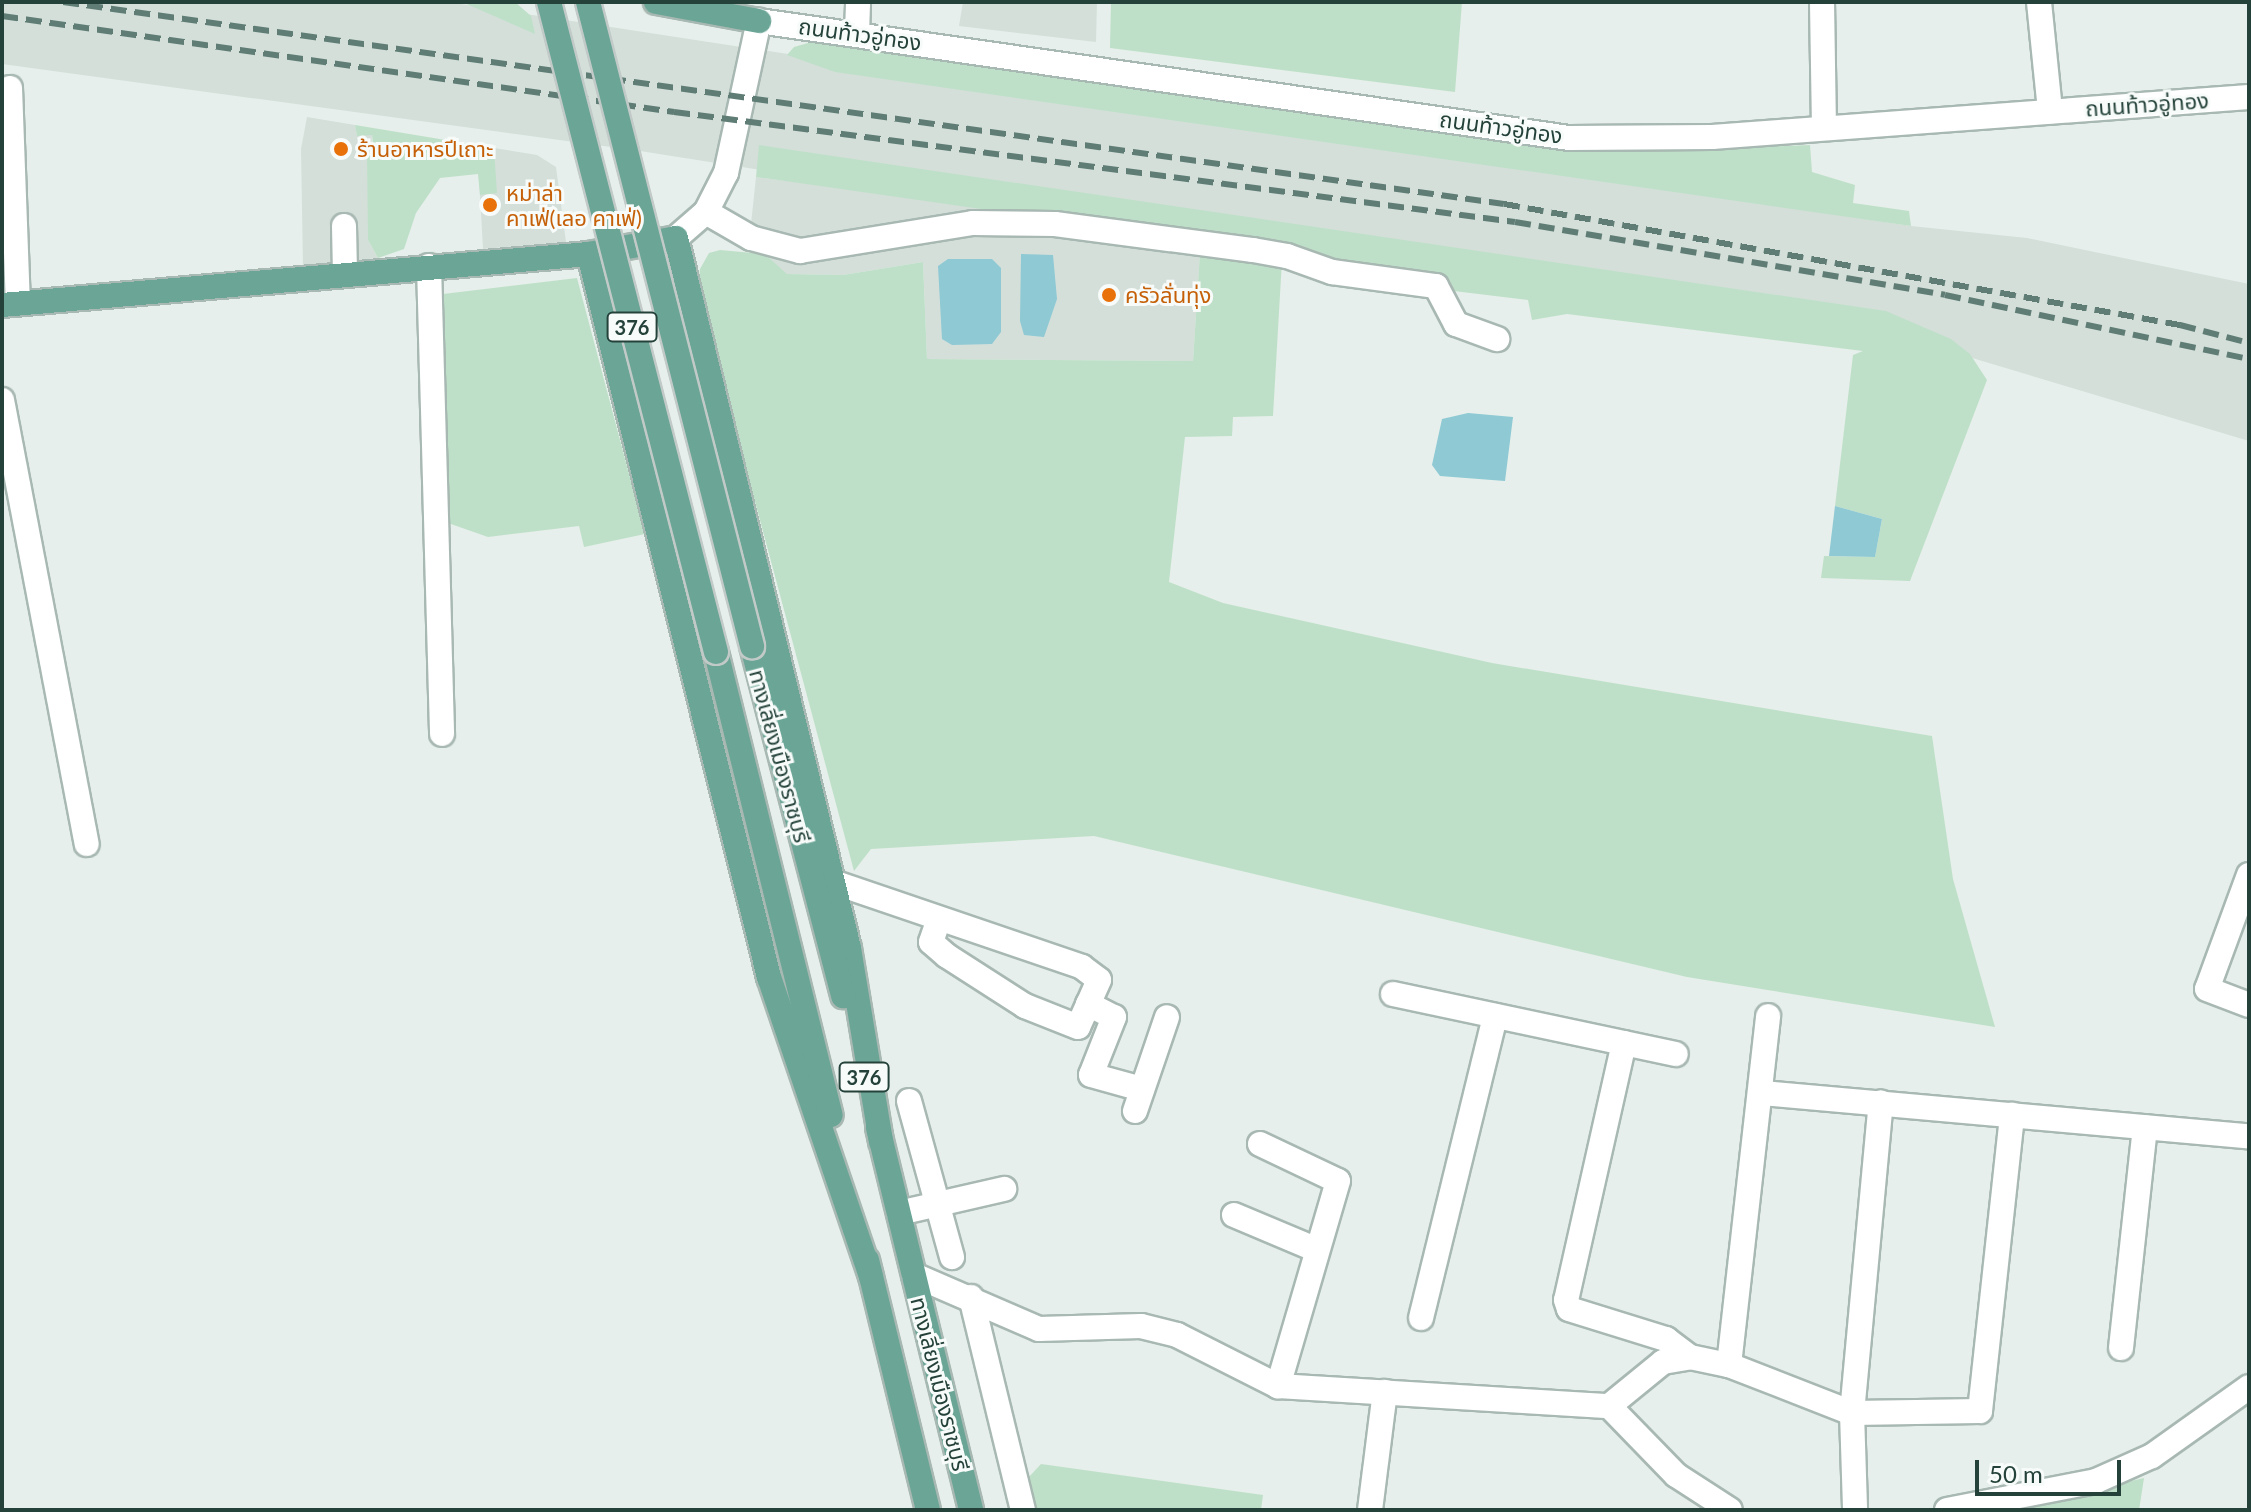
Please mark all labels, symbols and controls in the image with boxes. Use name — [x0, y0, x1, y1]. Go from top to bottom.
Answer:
street label: ถนนท้าวอู่ทอง — [797, 12, 923, 56]
street label: ถนนท้าวอู่ทอง — [2084, 87, 2210, 121]
street label: ถนนท้าวอู่ทอง — [1438, 105, 1564, 149]
place label: ร้านอาหารปีเถาะ — [357, 136, 493, 162]
marker: ร้านอาหารปีเถาะ — [332, 140, 350, 158]
place label: หม่าล่า คาเฟ่(เลอ คาเฟ่) — [506, 179, 642, 230]
marker: หม่าล่า คาเฟ่(เลอ คาเฟ่) — [481, 196, 499, 214]
place label: ครัวลั่นทุ่ง — [1125, 282, 1211, 308]
marker: ครัวลั่นทุ่ง — [1100, 286, 1118, 304]
road number: 376 — [606, 311, 658, 343]
street label: ทางเลี่ยงเมืองราชบุรี — [744, 667, 816, 845]
road number: 376 — [838, 1061, 890, 1093]
street label: ทางเลี่ยงเมืองราชบุรี — [906, 1294, 974, 1474]
scale bar — [1979, 1444, 2125, 1494]
text: 50 m — [1989, 1459, 2043, 1488]

